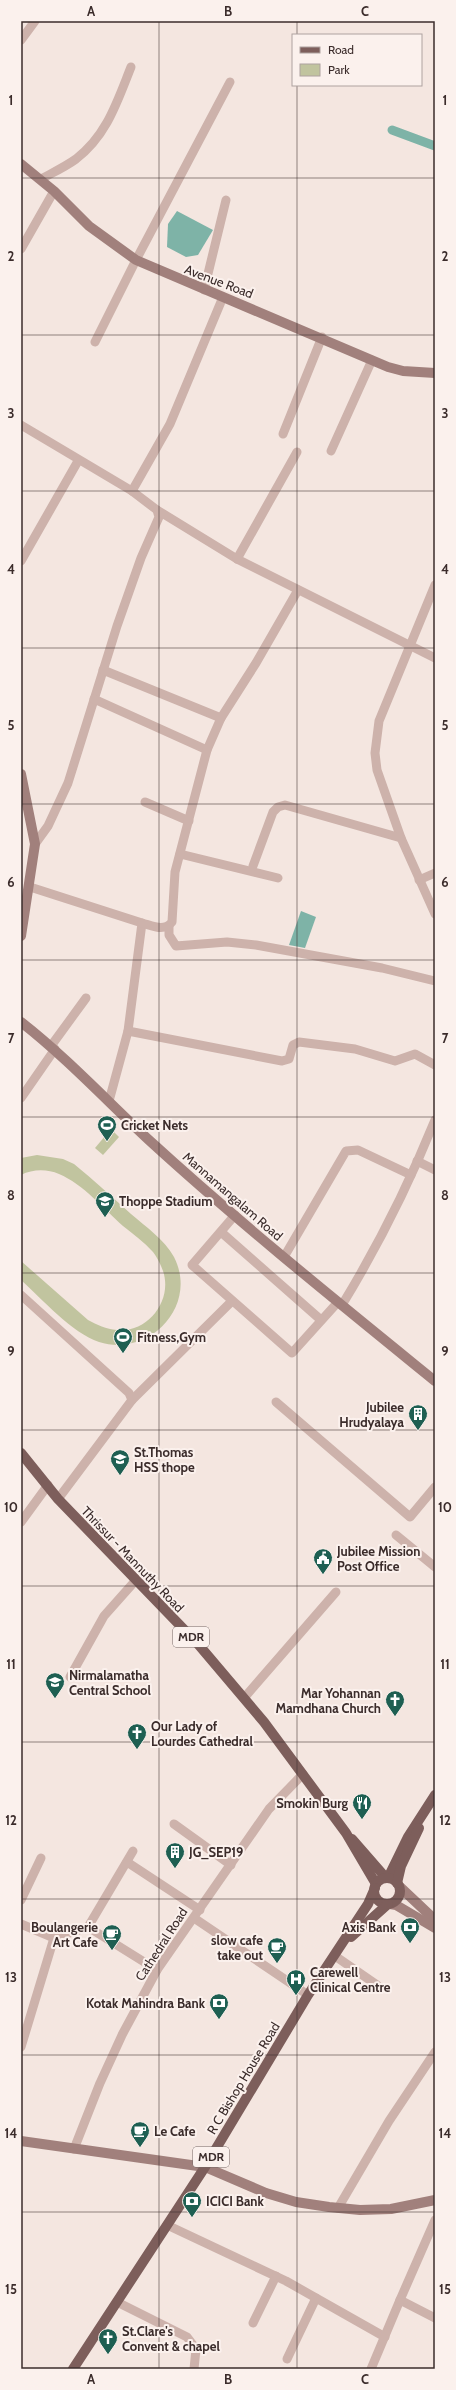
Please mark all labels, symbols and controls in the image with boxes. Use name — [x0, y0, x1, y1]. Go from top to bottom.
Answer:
text: A — [87, 3, 96, 19]
text: B — [224, 3, 232, 19]
text: C — [361, 3, 369, 19]
legend — [292, 34, 422, 86]
text: Road — [328, 42, 354, 57]
text: Park — [328, 62, 350, 77]
text: 1 — [9, 92, 13, 108]
text: 1 — [443, 92, 447, 108]
text: 2 — [8, 248, 15, 264]
text: 2 — [442, 248, 449, 264]
street label: Avenue Road — [182, 261, 256, 301]
text: 3 — [7, 405, 15, 421]
text: 3 — [441, 405, 449, 421]
text: 4 — [7, 561, 15, 577]
text: 4 — [441, 561, 449, 577]
text: 5 — [8, 717, 15, 733]
text: 5 — [442, 717, 449, 733]
text: 6 — [7, 874, 15, 890]
text: 6 — [441, 874, 449, 890]
text: 7 — [8, 1030, 15, 1046]
text: 7 — [442, 1030, 449, 1046]
sports icon: Cricket Nets — [96, 1114, 118, 1142]
place label: Cricket Nets — [121, 1117, 189, 1133]
street label: Mannamangalam Road — [180, 1148, 286, 1244]
text: 8 — [7, 1187, 15, 1203]
text: 8 — [441, 1187, 449, 1203]
school or university icon: Thoppe Stadium — [94, 1190, 116, 1218]
place label: Thoppe Stadium — [119, 1193, 213, 1209]
sports icon: Fitness,Gym — [112, 1326, 134, 1354]
place label: Fitness,Gym — [137, 1329, 206, 1345]
text: 9 — [7, 1343, 15, 1359]
text: 9 — [441, 1343, 449, 1359]
place label: Jubilee Hrudyalaya — [339, 1399, 405, 1430]
building icon: Jubilee Hrudyalaya — [407, 1403, 429, 1431]
place label: St.Thomas HSS thope — [134, 1444, 195, 1475]
school or university icon: St.Thomas HSS thope — [109, 1448, 131, 1476]
text: 10 — [4, 1499, 18, 1515]
text: 10 — [438, 1499, 452, 1515]
street label: Thrissur - Mannuthy Road — [78, 1503, 188, 1615]
place label: Jubilee Mission Post Office — [336, 1543, 420, 1574]
public building icon: Jubilee Mission Post Office — [312, 1547, 334, 1575]
road number: MDR — [173, 1627, 209, 1647]
text: 11 — [6, 1656, 16, 1672]
text: 11 — [440, 1656, 450, 1672]
place label: Nirmalamatha Central School — [69, 1667, 152, 1698]
school or university icon: Nirmalamatha Central School — [44, 1671, 66, 1699]
place label: Mar Yohannan Mamdhana Church — [275, 1685, 381, 1716]
church icon: Mar Yohannan Mamdhana Church — [384, 1689, 406, 1717]
place label: Our Lady of Lourdes Cathedral — [151, 1718, 253, 1749]
church icon: Our Lady of Lourdes Cathedral — [126, 1722, 148, 1750]
restaurant icon: Smokin Burg — [351, 1792, 373, 1820]
place label: Smokin Burg — [276, 1795, 348, 1811]
text: 12 — [5, 1812, 17, 1828]
text: 12 — [439, 1812, 451, 1828]
building icon: JG_SEP19 — [164, 1841, 186, 1869]
place label: JG_SEP19 — [188, 1844, 243, 1860]
street label: Cathedral Road — [131, 1904, 191, 1984]
bank icon: Axis Bank — [399, 1916, 421, 1944]
place label: Boulangerie Art Cafe — [31, 1919, 98, 1950]
place label: Axis Bank — [342, 1919, 397, 1935]
cafe icon: Boulangerie Art Cafe — [101, 1923, 123, 1951]
place label: slow cafe take out — [211, 1932, 264, 1963]
cafe icon: slow cafe take out — [266, 1936, 288, 1964]
place label: Carewell Clinical Centre — [310, 1964, 391, 1995]
hospital icon: Carewell Clinical Centre — [285, 1968, 307, 1996]
text: 13 — [5, 1969, 17, 1985]
text: 13 — [439, 1969, 451, 1985]
bank icon: Kotak Mahindra Bank — [208, 1992, 230, 2020]
place label: Kotak Mahindra Bank — [86, 1995, 206, 2011]
street label: R C Bishop House Road — [203, 2019, 283, 2137]
cafe icon: Le Cafe — [129, 2120, 151, 2148]
place label: Le Cafe — [154, 2123, 196, 2139]
text: 14 — [5, 2125, 17, 2141]
text: 14 — [439, 2125, 451, 2141]
road number: MDR — [193, 2147, 229, 2167]
bank icon: ICICI Bank — [181, 2190, 203, 2218]
place label: ICICI Bank — [206, 2193, 265, 2209]
text: 15 — [5, 2281, 17, 2297]
text: 15 — [439, 2281, 451, 2297]
place label: St.Clare's Convent & chapel — [122, 2323, 220, 2354]
church icon: St.Clare's Convent & chapel — [97, 2327, 119, 2355]
text: A — [87, 2371, 96, 2387]
text: B — [224, 2371, 232, 2387]
text: C — [361, 2371, 369, 2387]

